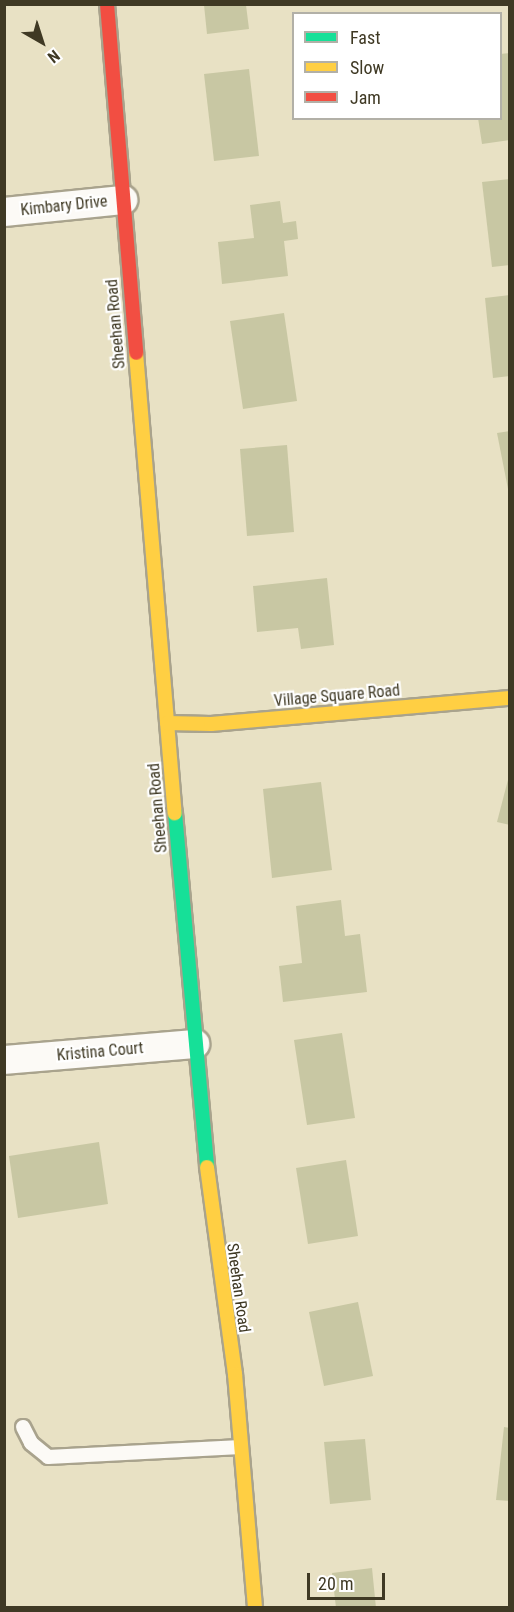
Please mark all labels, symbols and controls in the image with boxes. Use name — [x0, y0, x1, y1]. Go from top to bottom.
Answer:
north arrow — [12, 12, 72, 72]
legend — [292, 12, 502, 120]
text: Fast — [350, 27, 381, 48]
text: N — [44, 46, 63, 67]
text: Slow — [350, 57, 384, 78]
text: Jam — [350, 87, 381, 108]
street label: Kimbary Drive — [20, 192, 108, 220]
street label: Sheehan Road — [103, 278, 129, 370]
street label: Village Square Road — [273, 681, 401, 711]
street label: Sheehan Road — [145, 762, 171, 854]
street label: Kristina Court — [56, 1039, 144, 1065]
street label: Sheehan Road — [222, 1242, 254, 1334]
scale bar — [310, 1561, 388, 1599]
text: 20 m — [318, 1573, 353, 1594]

